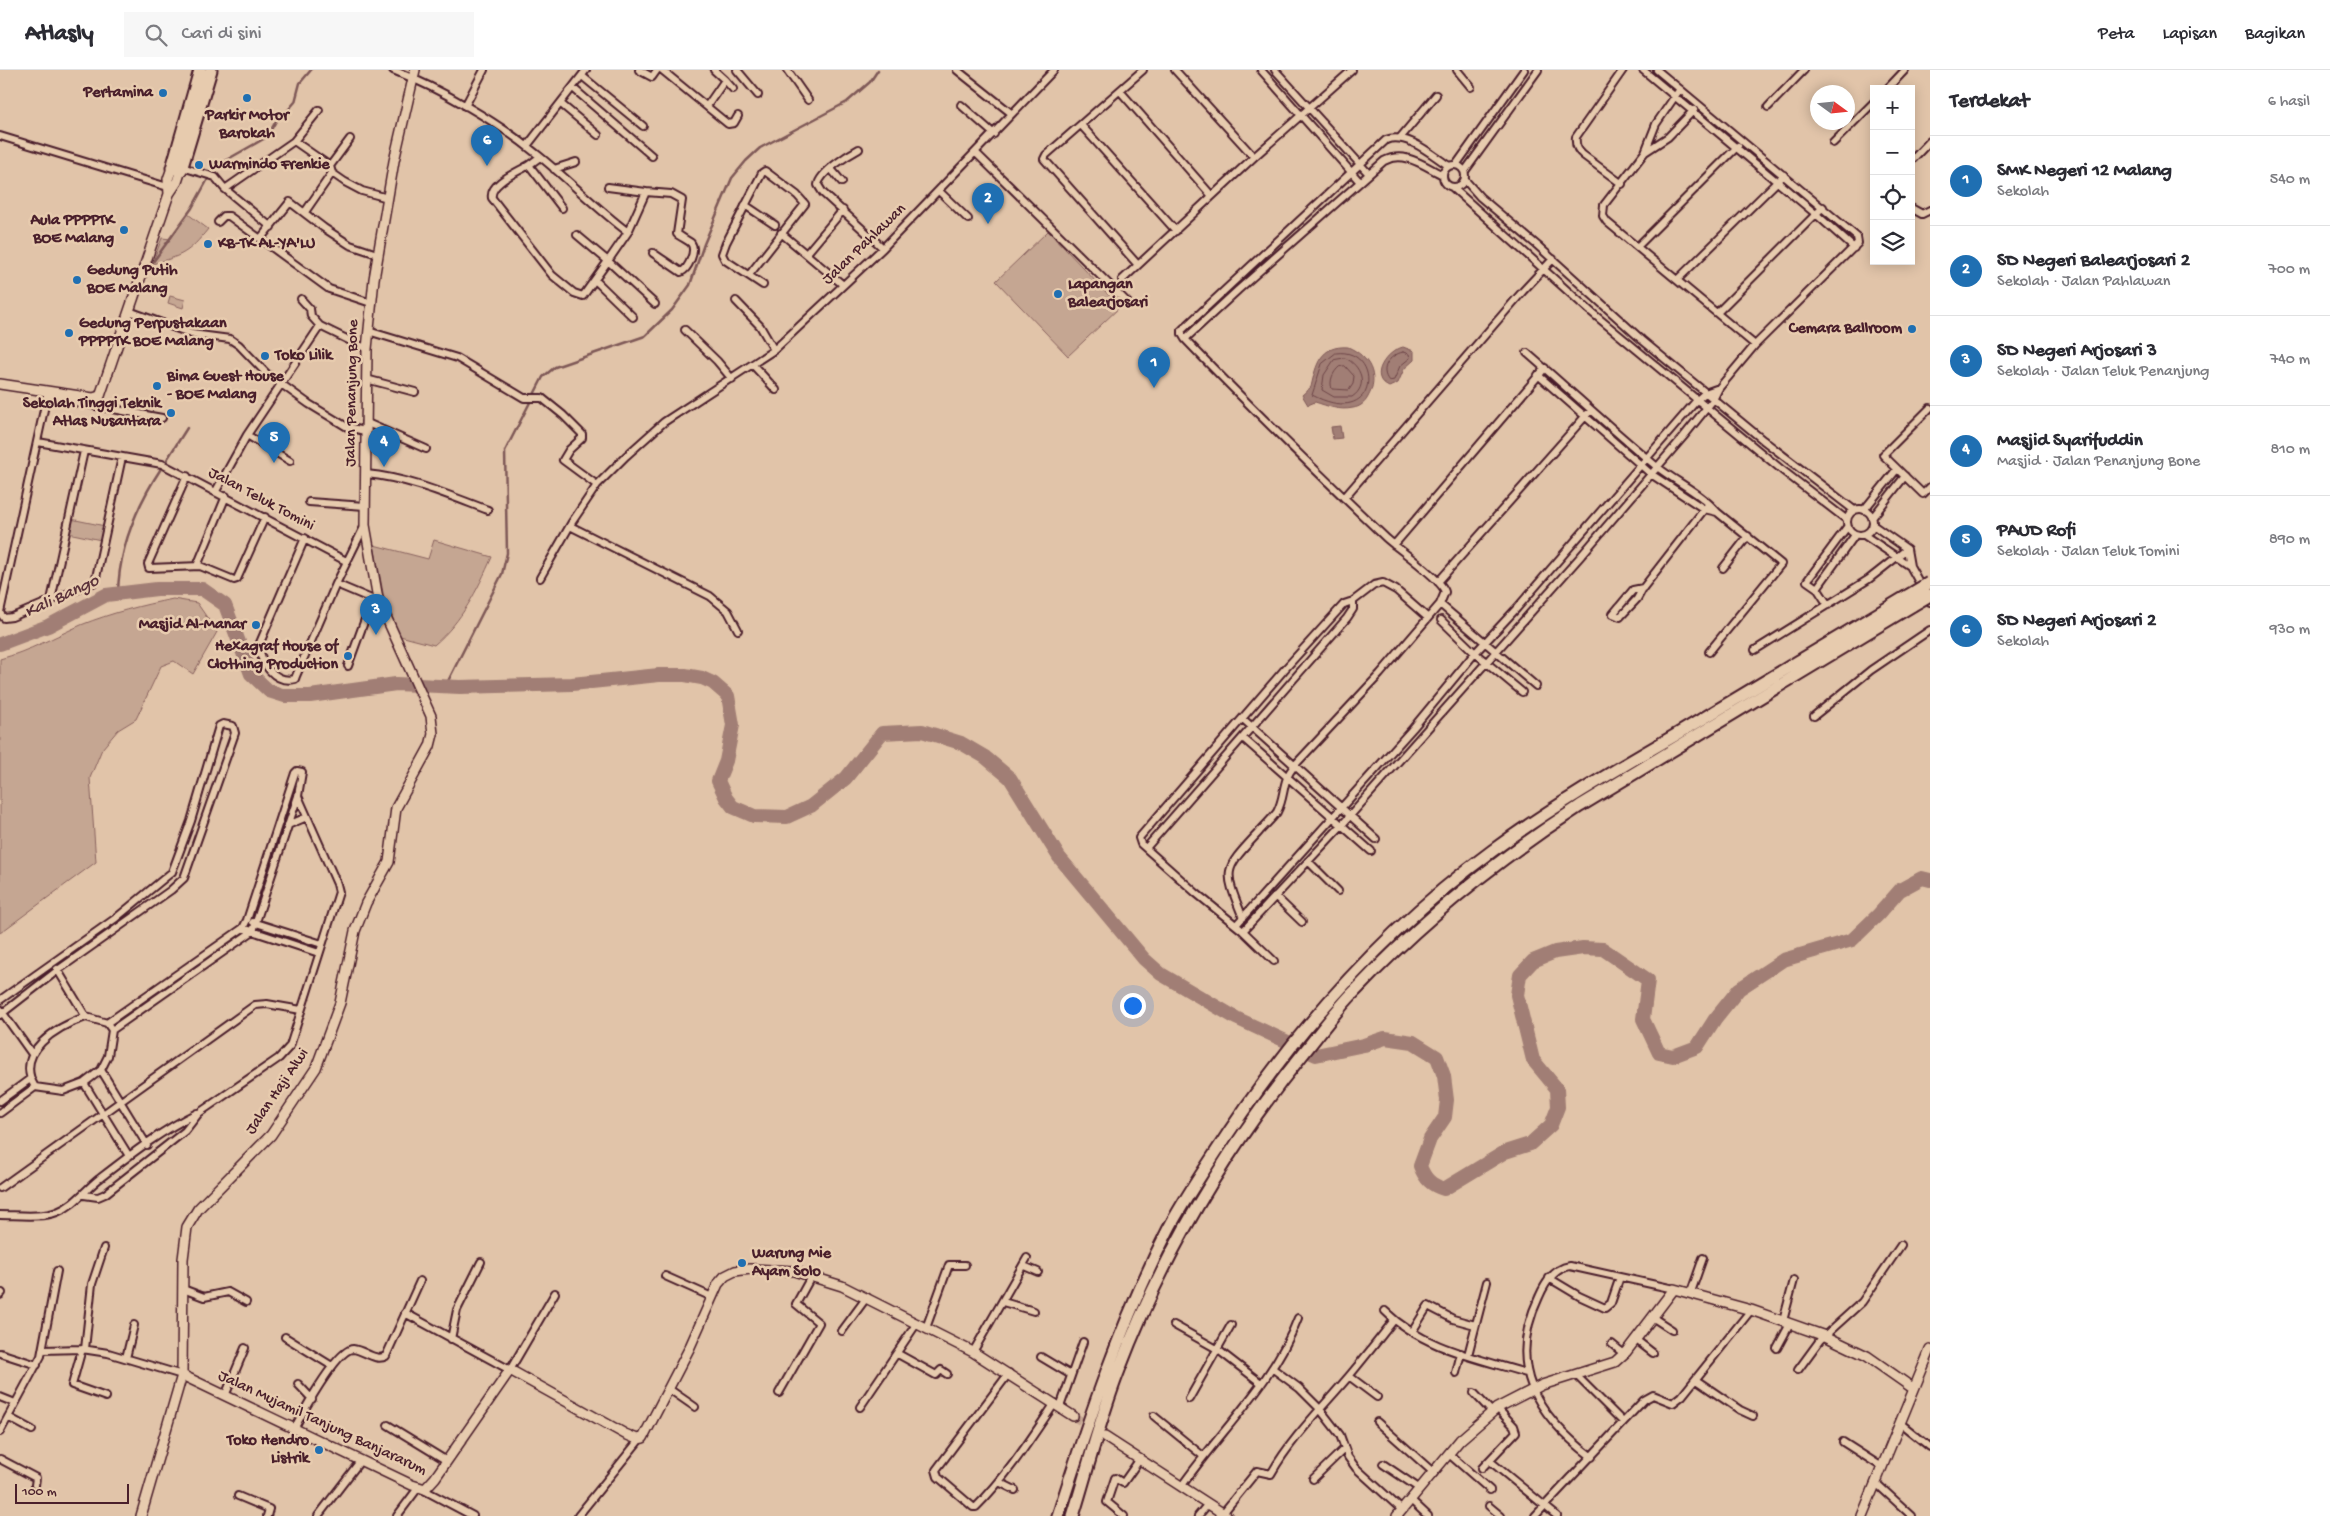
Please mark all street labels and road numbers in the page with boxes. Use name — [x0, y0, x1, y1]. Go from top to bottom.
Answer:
street label: Jalan Pahlawan — [819, 200, 911, 290]
street label: Jalan Penanjung Bone — [342, 318, 364, 467]
street label: Jalan Teluk Tomini — [204, 464, 318, 536]
street label: Jalan Haji Alwi — [242, 1045, 314, 1139]
street label: Jalan Mujamil Tanjung Banjararum — [215, 1367, 430, 1481]

